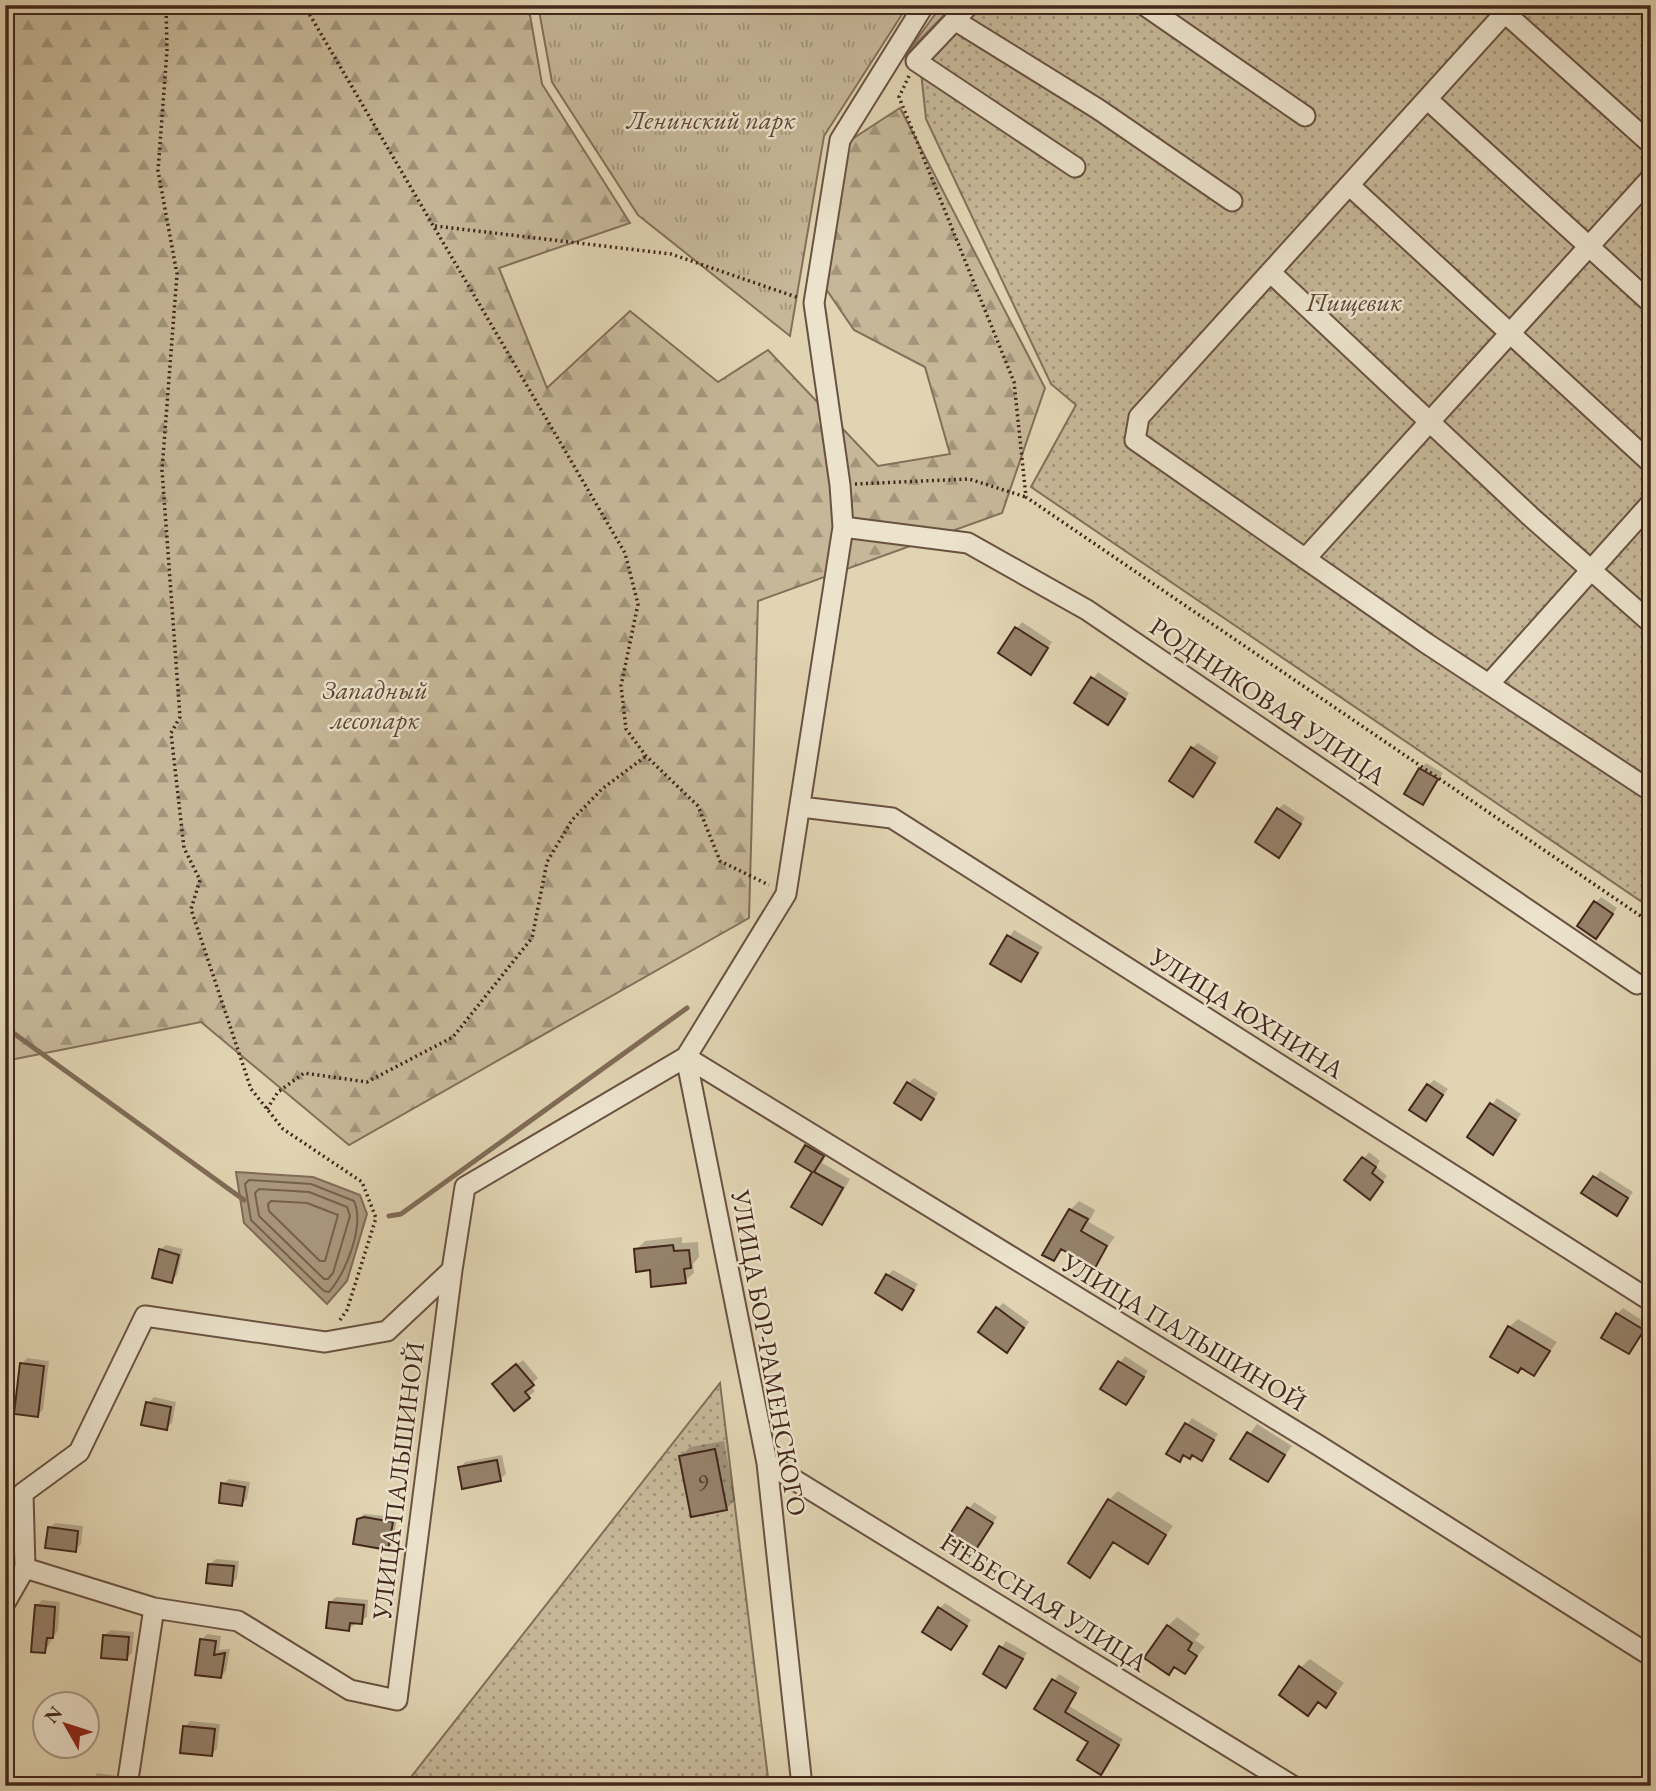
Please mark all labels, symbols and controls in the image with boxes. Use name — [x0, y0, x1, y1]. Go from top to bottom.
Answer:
park label: Ленинский парк — [625, 103, 796, 137]
park label: Пищевик — [1305, 285, 1403, 319]
street label: РОДНИКОВАЯ УЛИЦА — [1143, 609, 1394, 793]
park label: Западный лесопарк — [322, 673, 428, 737]
street label: УЛИЦА ЮХНИНА — [1143, 939, 1351, 1087]
street label: УЛИЦА БОР-РАМЕНСКОГО — [723, 1186, 814, 1519]
street label: УЛИЦА ПАЛЬШИНОЙ — [1055, 1245, 1313, 1419]
street label: УЛИЦА ПАЛЬШИНОЙ — [364, 1340, 432, 1623]
house number: 9 — [697, 1468, 709, 1498]
street label: НЕБЕСНАЯ УЛИЦА — [934, 1524, 1155, 1680]
north arrow — [32, 1690, 102, 1760]
text: N — [39, 1700, 68, 1728]

